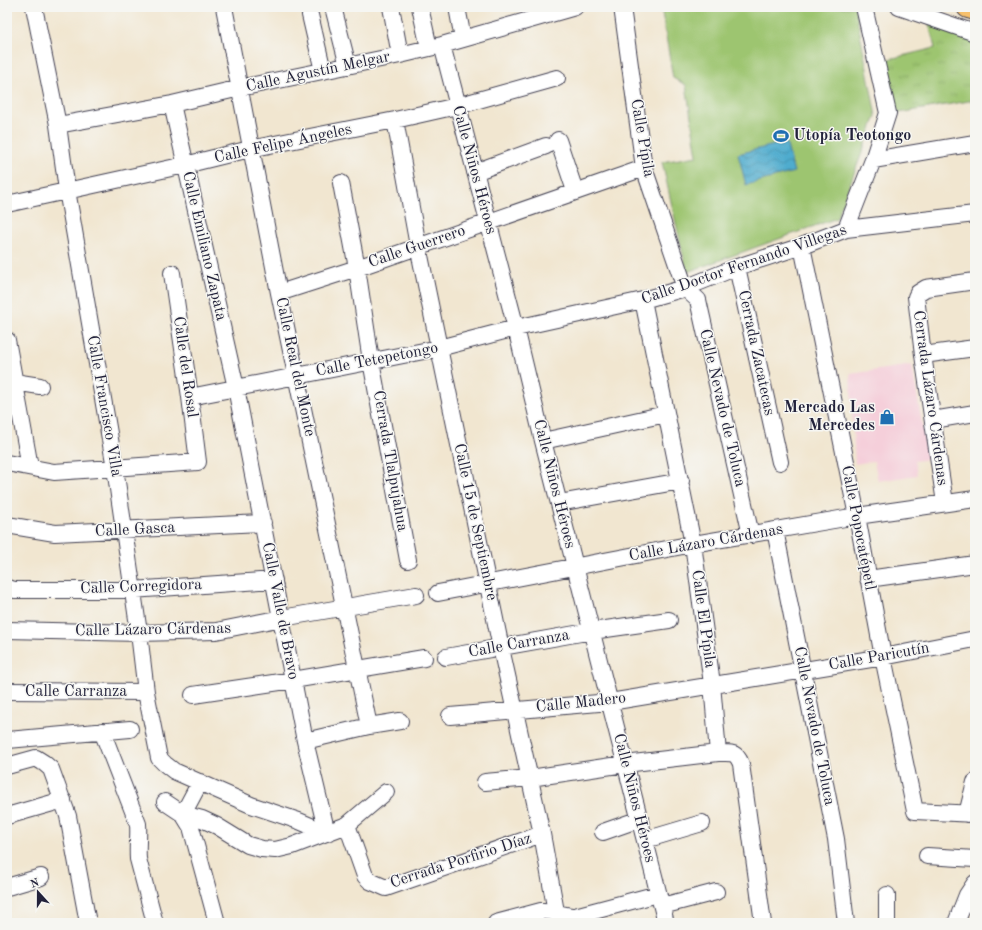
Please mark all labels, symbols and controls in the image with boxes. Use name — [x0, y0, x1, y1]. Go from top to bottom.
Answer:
street label: Calle Agustín Melgar — [245, 49, 392, 95]
street label: Calle Pípila — [627, 98, 657, 178]
street label: Calle Niños Héroes — [449, 104, 499, 236]
street label: Calle Felipe Ángeles — [212, 118, 353, 166]
sports icon: Utopía Teotongo — [772, 127, 790, 145]
place label: Utopía Teotongo — [793, 128, 911, 144]
street label: Calle Emiliano Zapata — [179, 170, 229, 322]
street label: Calle Doctor Fernando Villegas — [639, 222, 849, 308]
street label: Calle Guerrero — [366, 223, 468, 271]
street label: Cerrada Zacatecas — [735, 289, 777, 417]
street label: Calle Real del Monte — [272, 296, 318, 438]
street label: Cerrada Lázaro Cárdenas — [910, 309, 950, 487]
street label: Calle del Rosal — [170, 315, 200, 419]
street label: Calle Nevado de Toluca — [696, 327, 748, 489]
street label: Calle Francisco Villa — [84, 334, 124, 478]
street label: Calle Tetepetongo — [315, 340, 440, 380]
street label: Cerrada Tlalpujahua — [370, 389, 410, 533]
place label: Mercado Las Mercedes — [784, 400, 875, 434]
shop icon: Mercado Las Mercedes — [878, 408, 896, 426]
street label: Calle Niños Héroes — [530, 418, 578, 550]
street label: Calle 15 de Septiembre — [451, 442, 499, 602]
street label: Calle Popocatépetl — [838, 464, 878, 592]
street label: Calle Gasca — [94, 520, 176, 540]
street label: Calle Lázaro Cárdenas — [628, 522, 784, 564]
street label: Calle Valle de Bravo — [259, 541, 301, 681]
street label: Calle El Pípila — [688, 569, 718, 669]
street label: Calle Corregidora — [80, 577, 202, 597]
street label: Calle Lázaro Cárdenas — [75, 621, 231, 639]
street label: Calle Carranza — [467, 627, 571, 661]
street label: Calle Paricutín — [827, 640, 931, 674]
street label: Calle Nevado de Toluca — [791, 645, 837, 807]
street label: Calle Carranza — [25, 684, 127, 700]
street label: Calle Madero — [535, 690, 627, 716]
street label: Calle Niños Héroes — [610, 732, 658, 864]
street label: Cerrada Porfirio Díaz — [388, 831, 534, 891]
north arrow — [18, 872, 58, 912]
text: N — [29, 877, 41, 891]

